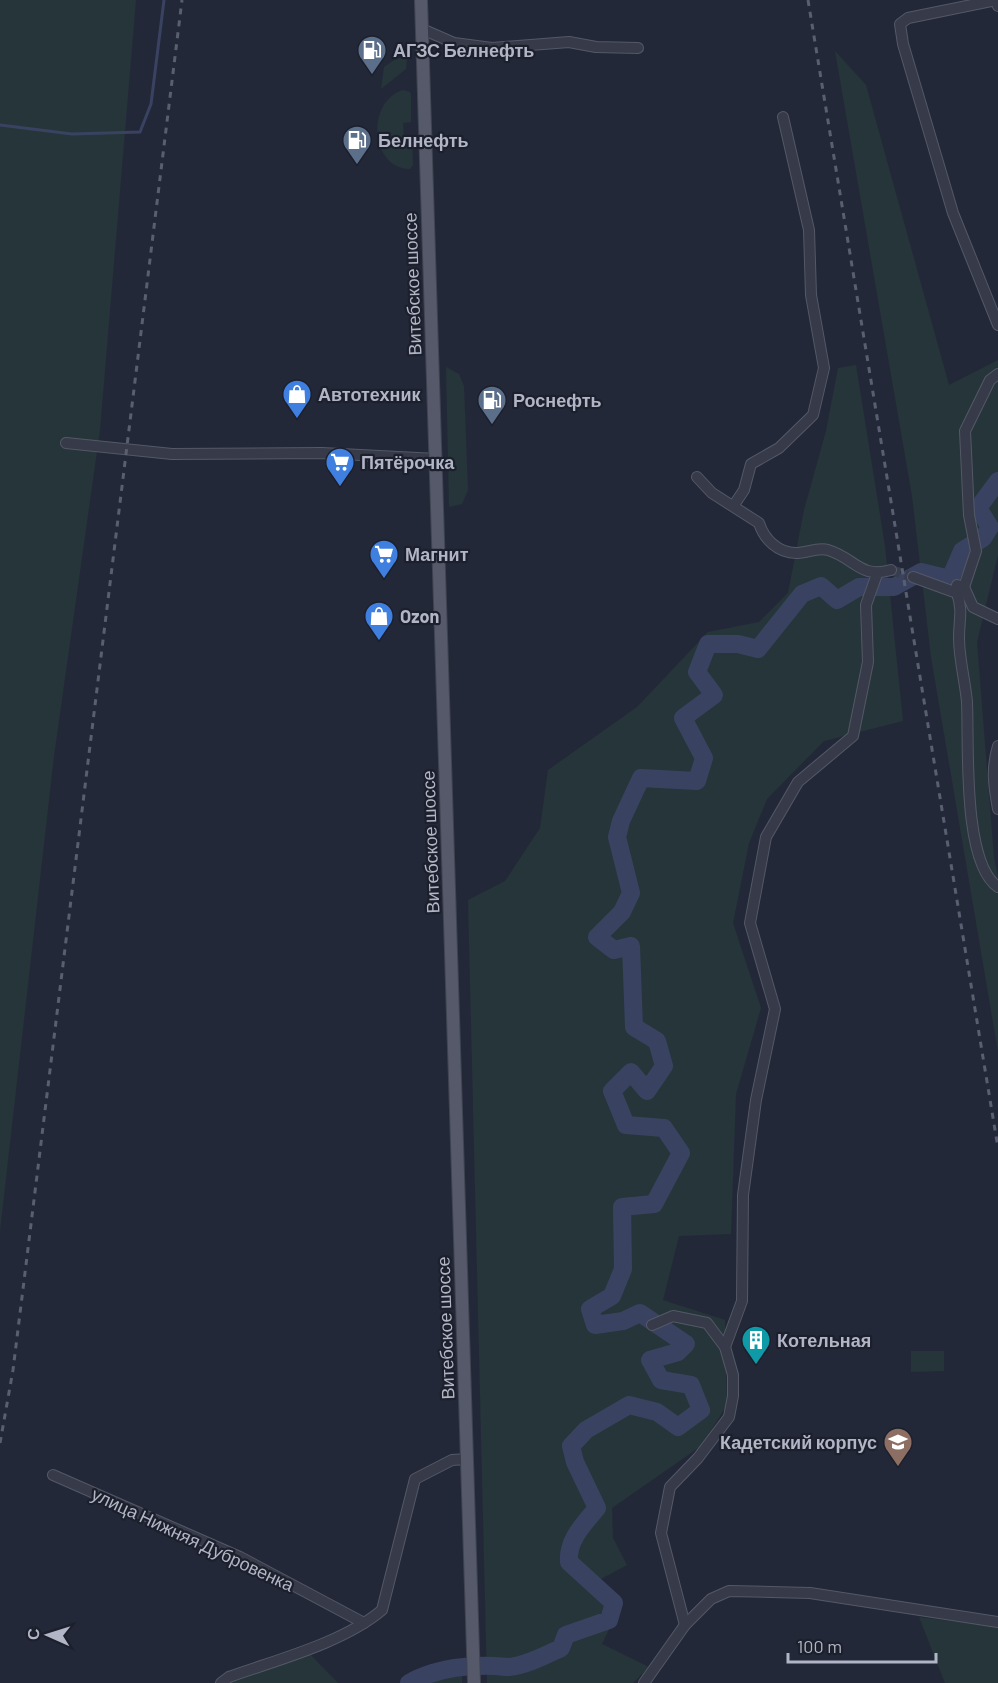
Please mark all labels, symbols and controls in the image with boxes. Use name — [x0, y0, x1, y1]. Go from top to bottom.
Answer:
fuel station icon: АГЗС Белнефть — [356, 34, 388, 76]
place label: АГЗС Белнефть — [393, 39, 534, 61]
fuel station icon: Белнефть — [341, 124, 373, 166]
place label: Белнефть — [378, 129, 469, 151]
street label: Витебское шоссе — [399, 212, 425, 356]
shop icon: Автотехник — [281, 378, 313, 420]
place label: Автотехник — [318, 383, 421, 405]
fuel station icon: Роснефть — [476, 384, 508, 426]
place label: Роснефть — [513, 389, 602, 411]
supermarket icon: Пятёрочка — [324, 446, 356, 488]
place label: Пятёрочка — [361, 451, 455, 473]
supermarket icon: Магнит — [368, 538, 400, 580]
place label: Магнит — [405, 543, 469, 565]
shop icon: Ozon — [363, 600, 395, 642]
place label: Ozon — [400, 605, 439, 627]
street label: Витебское шоссе — [417, 770, 443, 914]
street label: Витебское шоссе — [432, 1256, 458, 1400]
building icon: Котельная — [740, 1324, 772, 1366]
place label: Котельная — [777, 1329, 871, 1351]
school or university icon: Кадетский корпус — [882, 1426, 914, 1468]
place label: Кадетский корпус — [720, 1431, 877, 1453]
street label: улица Нижняя Дубровенка — [88, 1482, 299, 1596]
north arrow — [18, 1605, 78, 1665]
scale bar — [788, 1626, 936, 1664]
text: С — [23, 1627, 42, 1640]
text: 100 m — [797, 1635, 842, 1657]

